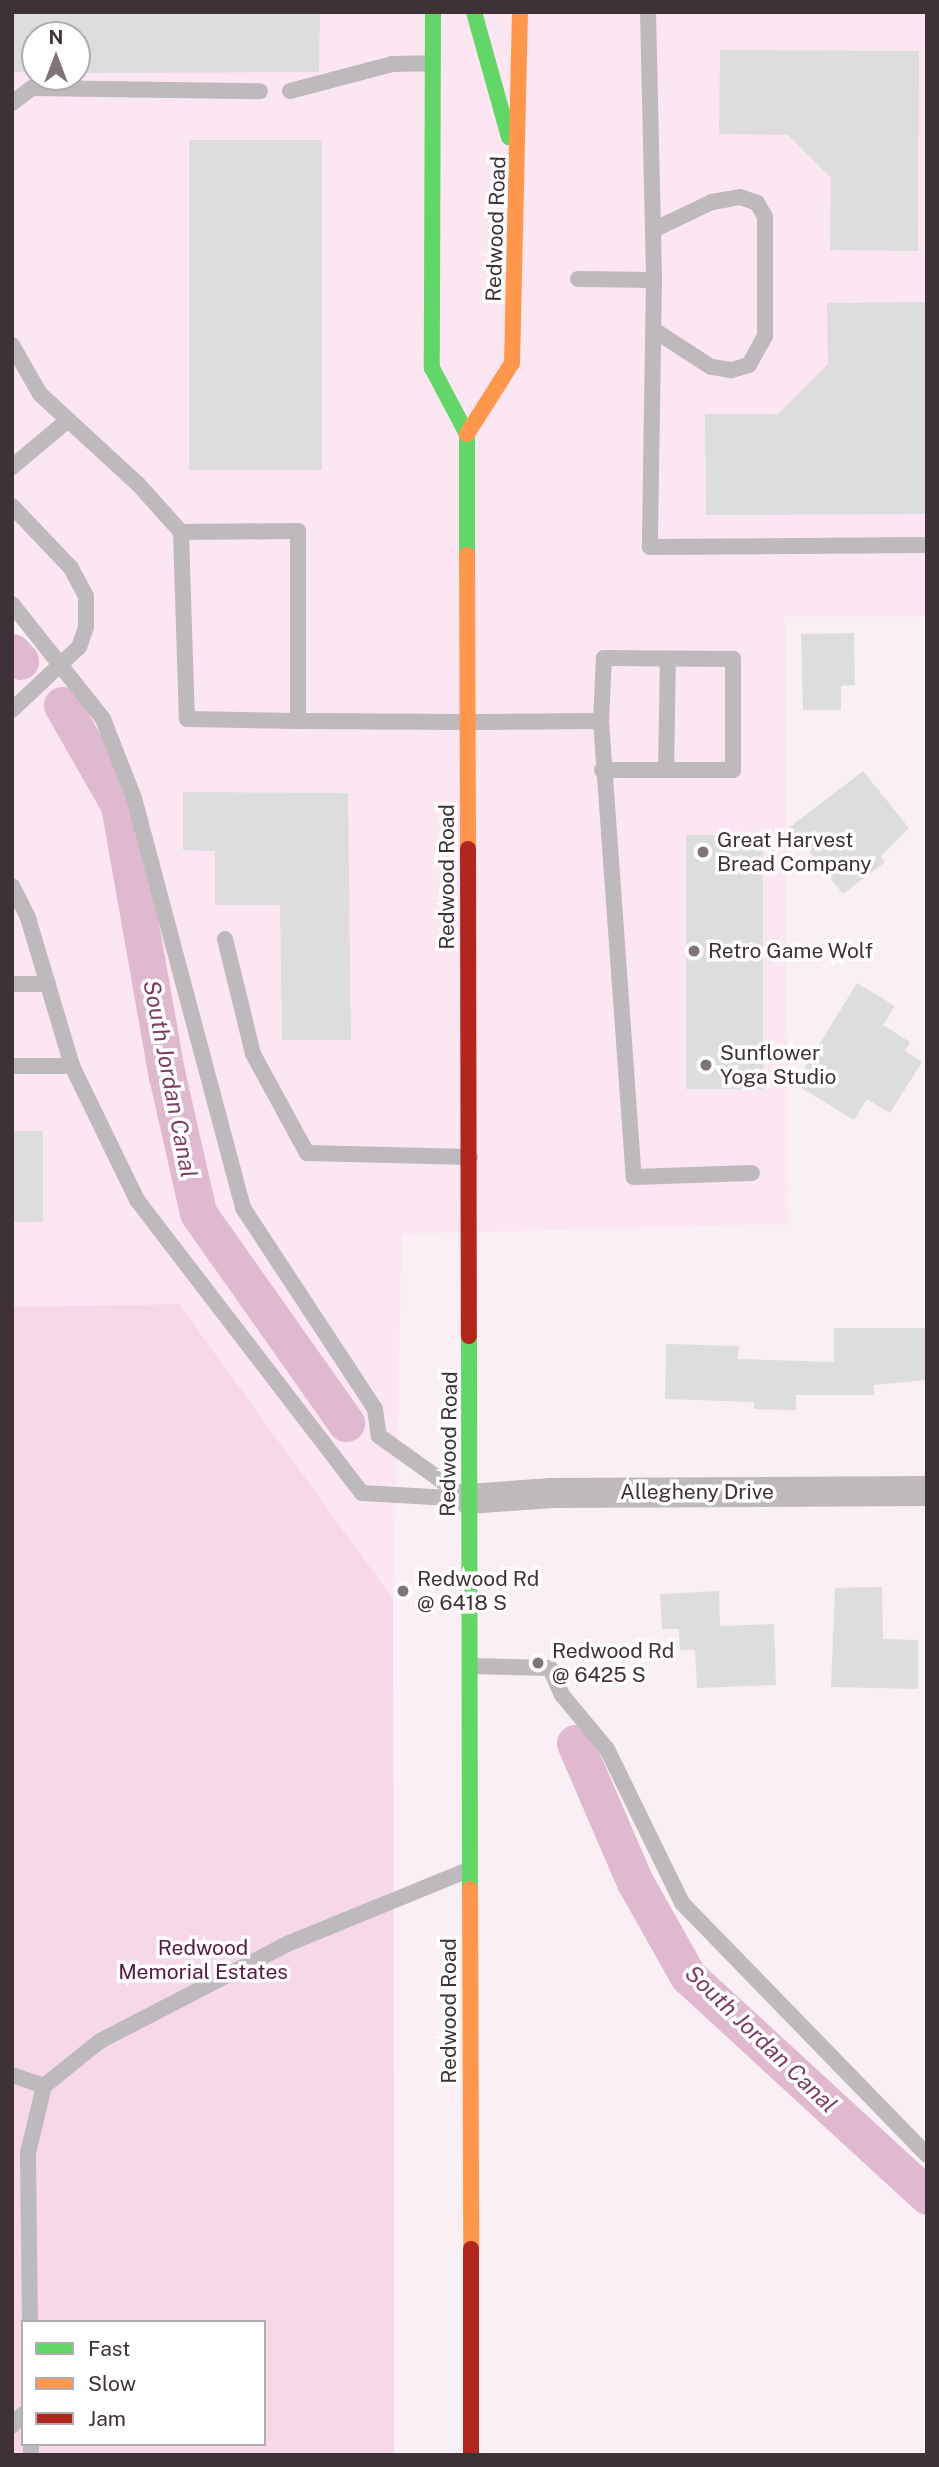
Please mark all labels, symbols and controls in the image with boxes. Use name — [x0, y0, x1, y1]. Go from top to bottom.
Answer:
north arrow — [21, 21, 91, 91]
text: N — [49, 26, 63, 48]
street label: Redwood Road — [481, 156, 511, 302]
street label: Redwood Road — [434, 804, 460, 950]
place label: Great Harvest Bread Company — [717, 827, 872, 877]
marker: Great Harvest Bread Company — [695, 844, 711, 860]
place label: Retro Game Wolf — [708, 938, 874, 964]
marker: Retro Game Wolf — [686, 943, 702, 959]
water label: South Jordan Canal — [137, 978, 203, 1180]
place label: Sunflower Yoga Studio — [720, 1040, 836, 1090]
marker: Sunflower Yoga Studio — [698, 1057, 714, 1073]
street label: Redwood Road — [435, 1371, 463, 1517]
street label: Allegheny Drive — [620, 1479, 774, 1505]
place label: Redwood Rd @ 6418 S — [417, 1566, 539, 1616]
marker: Redwood Rd @ 6418 S — [395, 1583, 411, 1599]
place label: Redwood Rd @ 6425 S — [552, 1638, 674, 1688]
marker: Redwood Rd @ 6425 S — [530, 1655, 546, 1671]
park label: Redwood Memorial Estates — [118, 1935, 288, 1985]
street label: Redwood Road — [436, 1938, 462, 2084]
water label: South Jordan Canal — [679, 1959, 843, 2119]
legend — [21, 2320, 266, 2446]
text: Fast — [88, 2336, 130, 2361]
text: Slow — [88, 2371, 136, 2396]
text: Jam — [88, 2406, 126, 2431]

